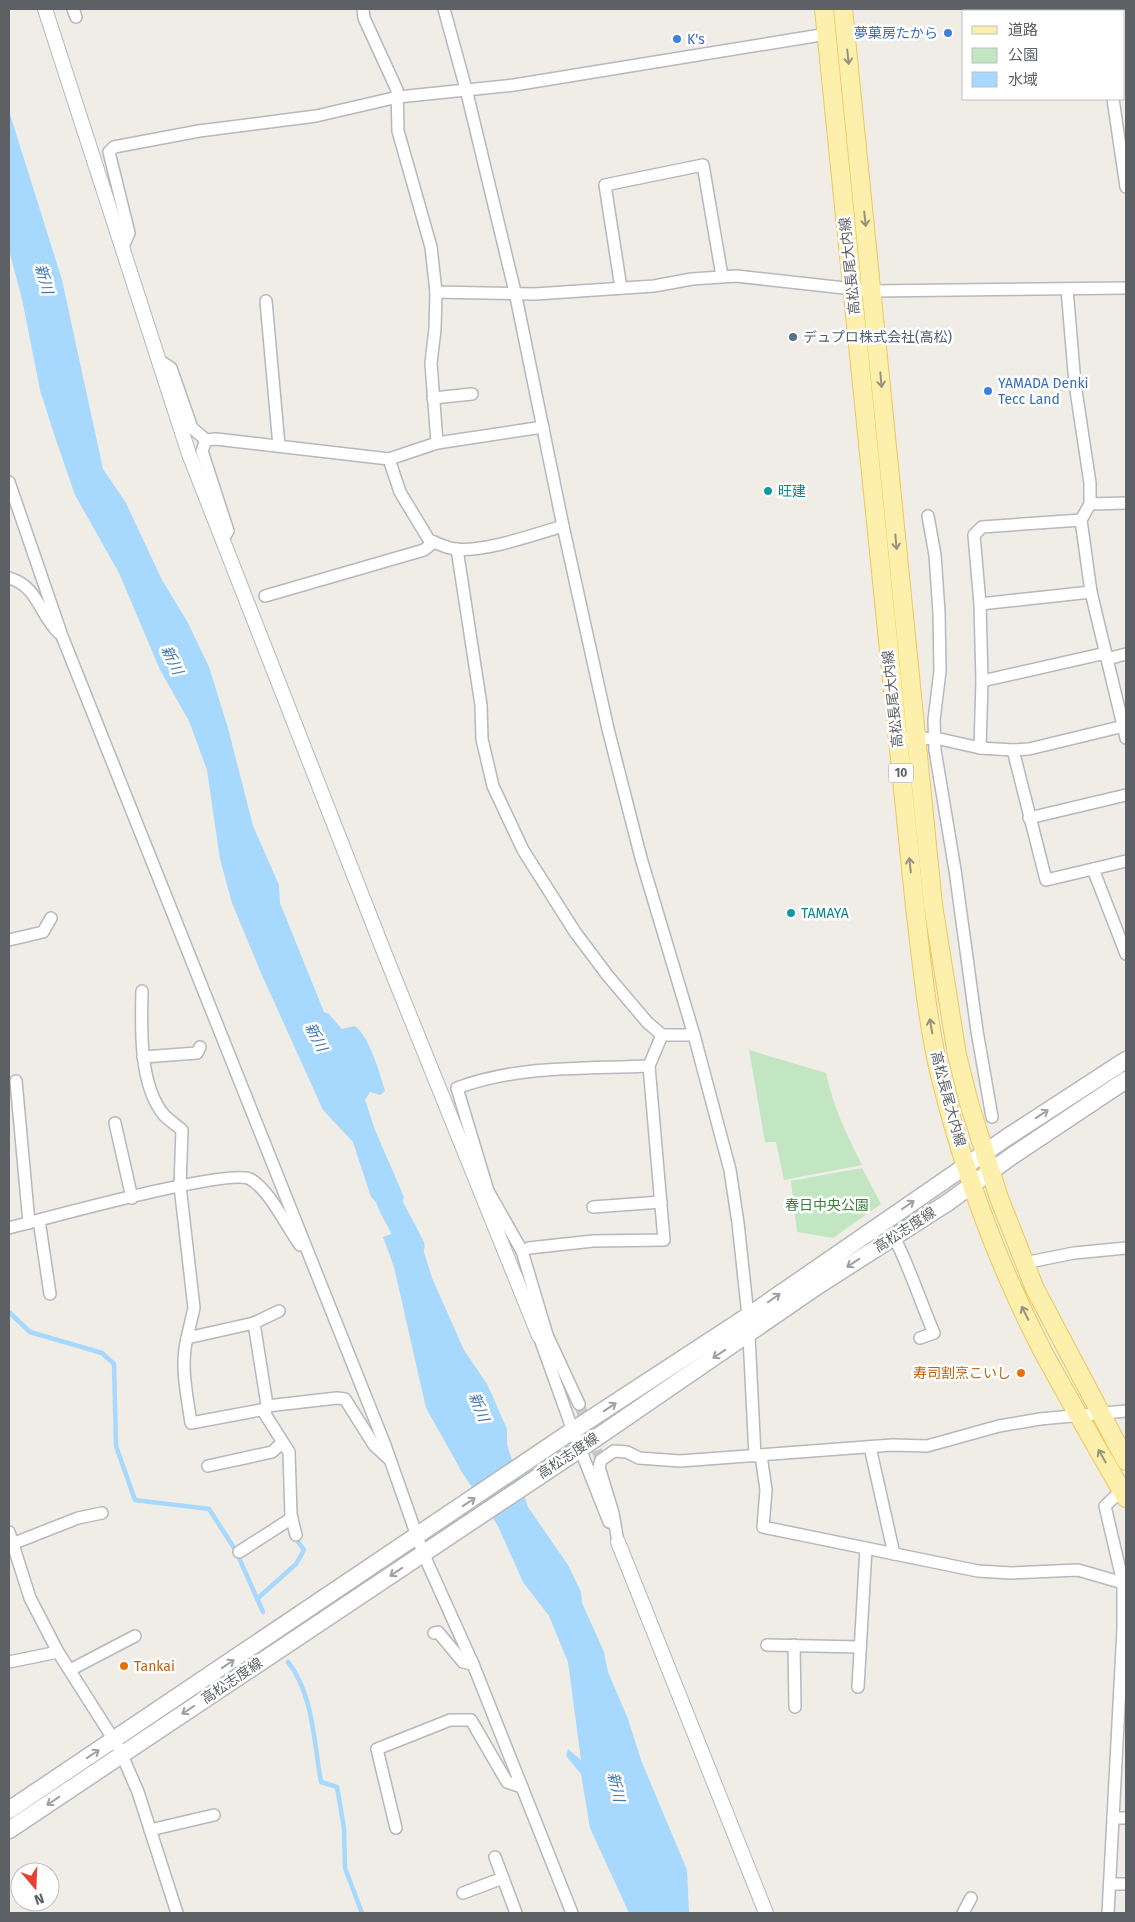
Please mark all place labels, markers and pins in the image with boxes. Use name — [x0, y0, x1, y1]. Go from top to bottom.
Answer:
place label: 夢菓房たから — [854, 25, 938, 42]
marker: 夢菓房たから — [942, 27, 954, 39]
place label: K's — [687, 31, 705, 48]
marker: K's — [671, 33, 683, 45]
place label: デュプロ株式会社(高松) — [803, 329, 952, 346]
marker: デュプロ株式会社(高松) — [787, 331, 799, 343]
place label: YAMADA Denki Tecc Land — [998, 375, 1089, 408]
marker: YAMADA Denki Tecc Land — [982, 385, 994, 397]
place label: 旺建 — [778, 483, 806, 500]
marker: 旺建 — [762, 485, 774, 497]
place label: TAMAYA — [801, 905, 849, 922]
marker: TAMAYA — [785, 907, 797, 919]
place label: 寿司割烹こいし — [913, 1365, 1011, 1382]
marker: 寿司割烹こいし — [1015, 1367, 1027, 1379]
place label: Tankai — [134, 1658, 175, 1675]
marker: Tankai — [118, 1660, 130, 1672]

